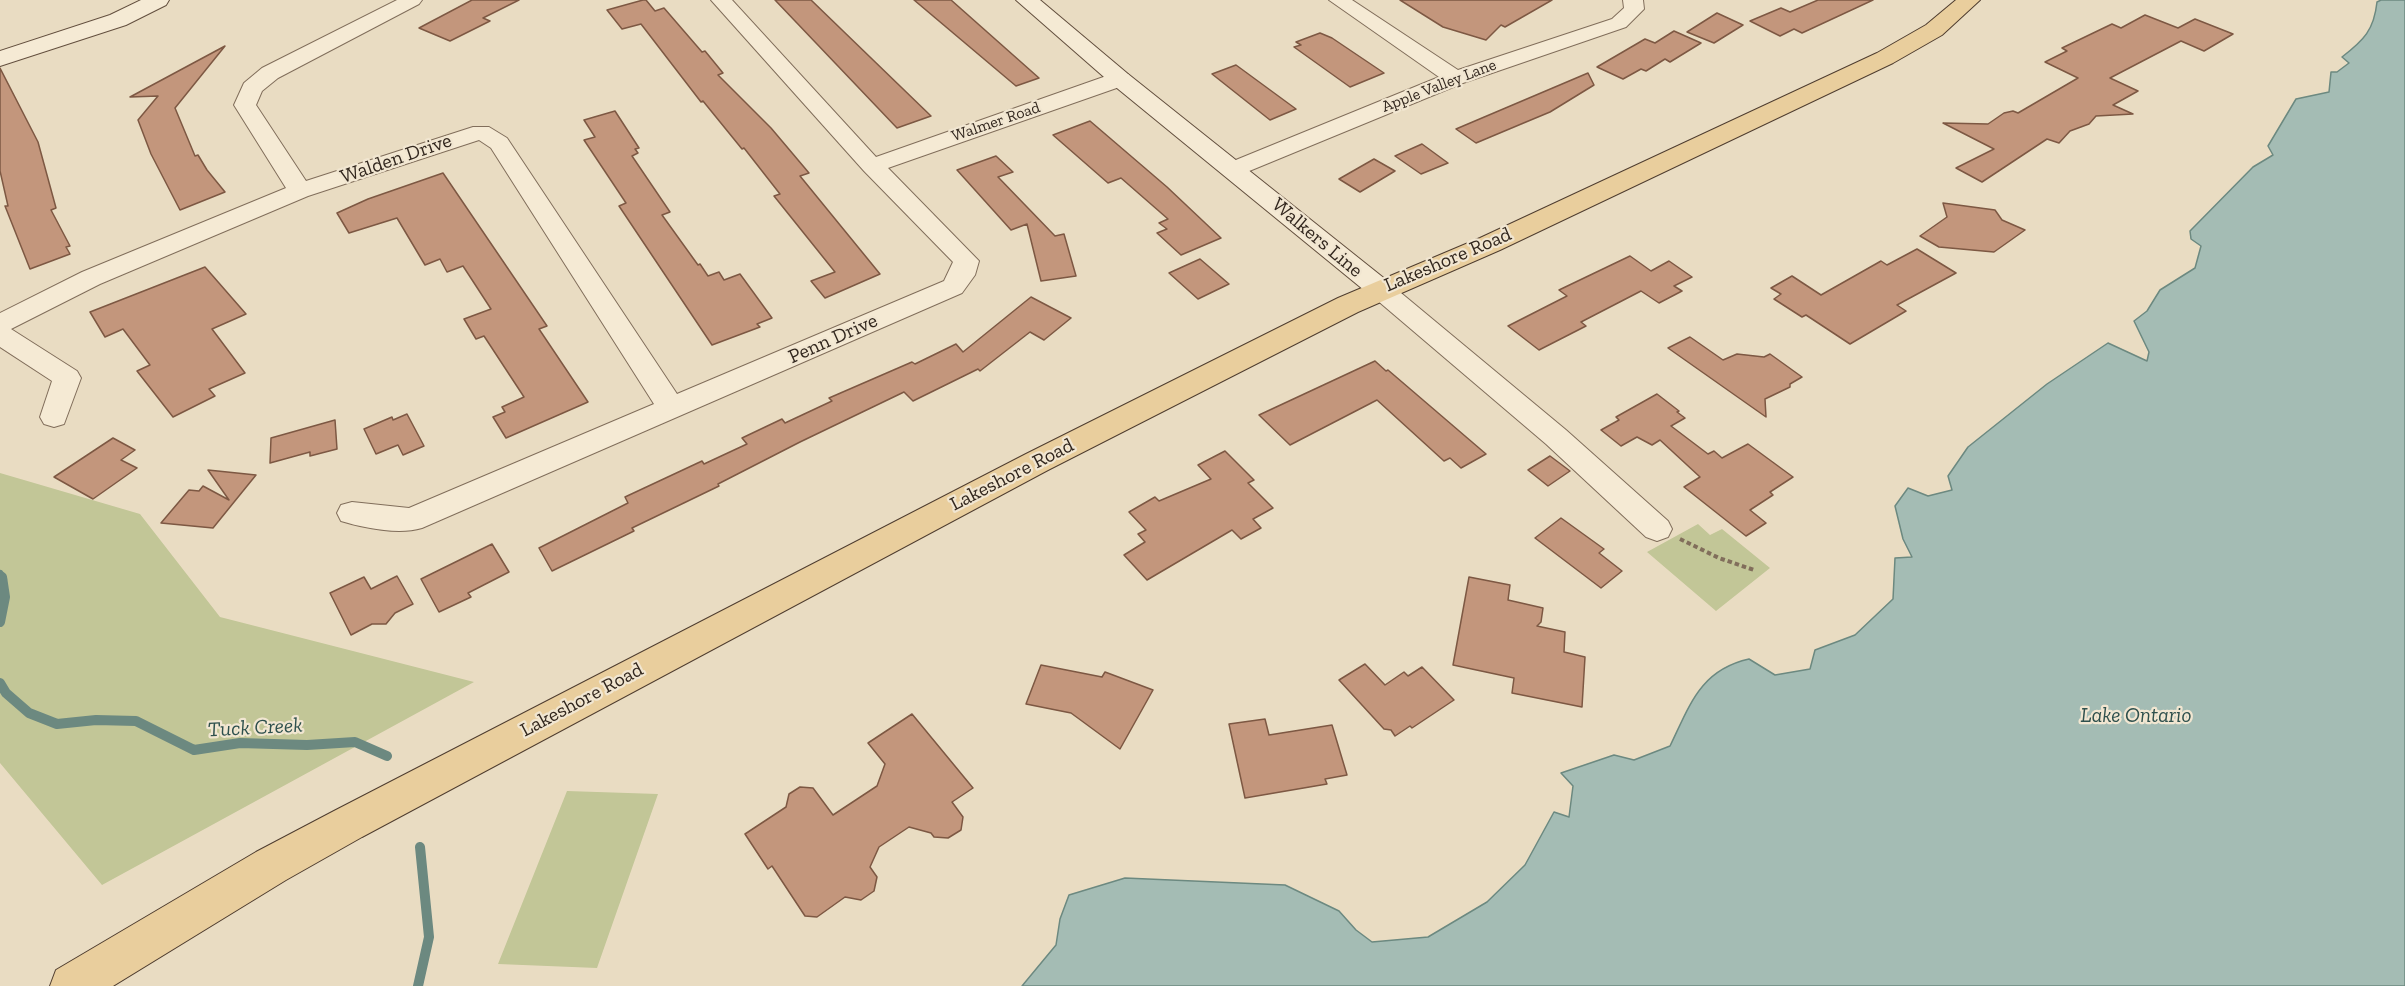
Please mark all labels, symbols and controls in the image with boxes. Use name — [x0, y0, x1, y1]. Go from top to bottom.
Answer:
street label: Apple Valley Lane — [1379, 55, 1499, 117]
street label: Walmer Road — [949, 98, 1043, 146]
street label: Walden Drive — [337, 129, 455, 189]
street label: Walkers Line — [1267, 193, 1367, 283]
street label: Lakeshore Road — [1381, 222, 1515, 298]
street label: Penn Drive — [785, 309, 881, 369]
street label: Lakeshore Road — [946, 434, 1078, 516]
street label: Lakeshore Road — [517, 658, 647, 742]
water label: Lake Ontario — [2081, 703, 2191, 729]
water label: Tuck Creek — [207, 713, 303, 743]

